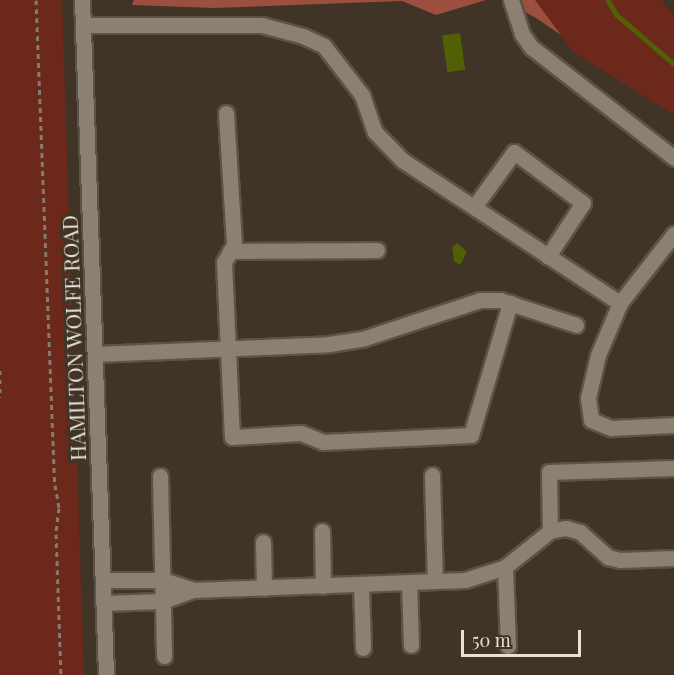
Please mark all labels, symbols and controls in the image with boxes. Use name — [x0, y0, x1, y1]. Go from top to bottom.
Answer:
street label: HAMILTON WOLFE ROAD — [56, 214, 90, 462]
scale bar — [464, 618, 584, 656]
text: 50 m — [472, 628, 511, 652]

